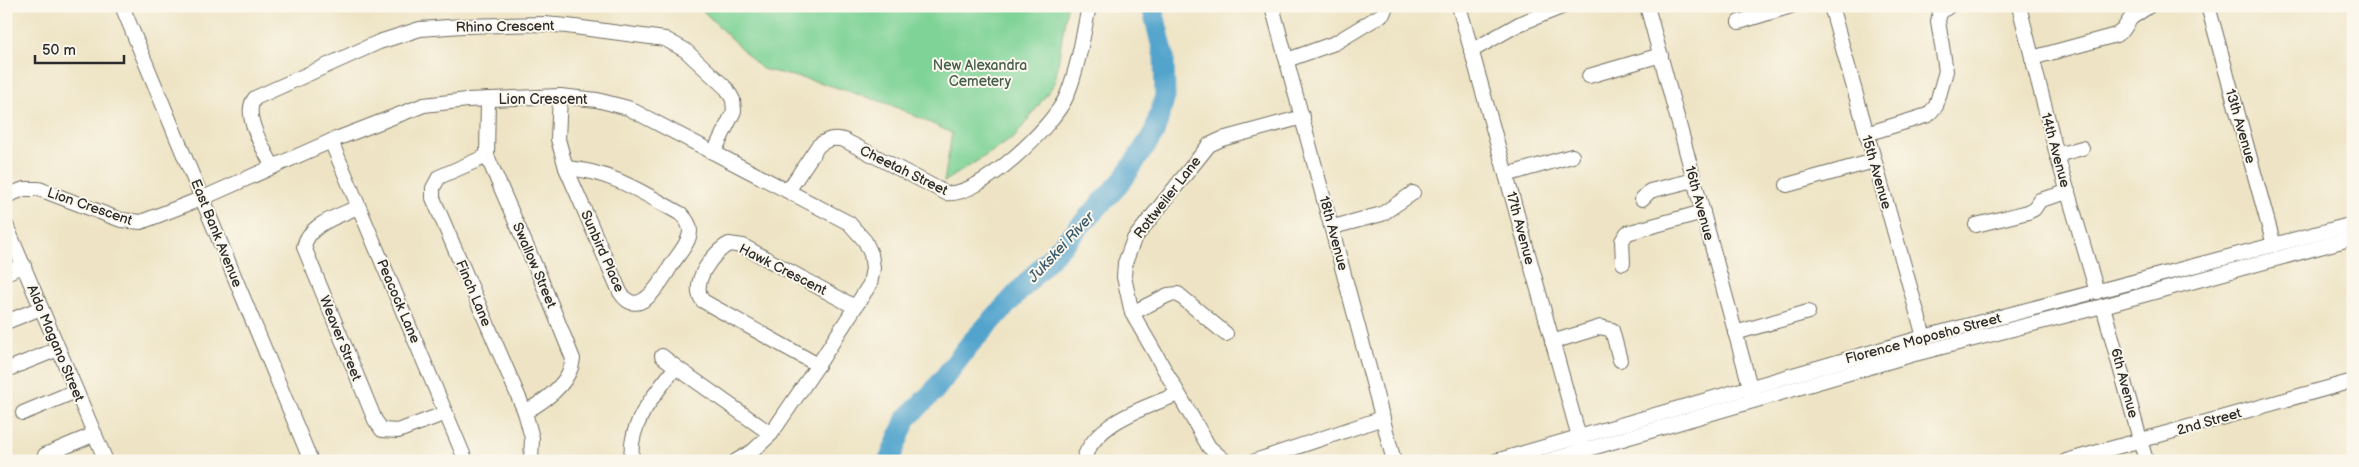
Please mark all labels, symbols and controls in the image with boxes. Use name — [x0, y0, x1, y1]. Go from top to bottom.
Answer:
street label: Rhino Crescent — [456, 17, 555, 36]
scale bar — [35, 32, 124, 64]
text: 50 m — [42, 41, 76, 60]
park label: New Alexandra Cemetery — [933, 57, 1027, 90]
street label: 13th Avenue — [2222, 87, 2259, 165]
street label: Lion Crescent — [499, 91, 588, 108]
street label: 14th Avenue — [2037, 111, 2074, 189]
street label: 15th Avenue — [1858, 133, 1895, 211]
street label: Cheetah Street — [857, 142, 951, 199]
street label: Rottweiler Lane — [1130, 153, 1205, 242]
street label: 16th Avenue — [1681, 164, 1718, 242]
street label: East Bank Avenue — [187, 177, 246, 290]
street label: Lion Crescent — [45, 184, 135, 229]
street label: 17th Avenue — [1503, 190, 1538, 267]
street label: 18th Avenue — [1315, 194, 1352, 272]
water label: Jukskei River — [1023, 207, 1100, 287]
street label: Sunbird Place — [577, 208, 628, 295]
street label: Swallow Street — [509, 220, 560, 311]
street label: Hawk Crescent — [736, 240, 830, 299]
street label: Peacock Lane — [373, 257, 424, 346]
street label: Finch Lane — [452, 258, 495, 329]
street label: Aldo Magano Street — [23, 282, 88, 405]
street label: Weaver Street — [316, 293, 366, 384]
street label: Florence Moposho Street — [1843, 309, 2004, 367]
street label: 6th Avenue — [2107, 346, 2142, 420]
street label: 2nd Street — [2175, 404, 2244, 439]

